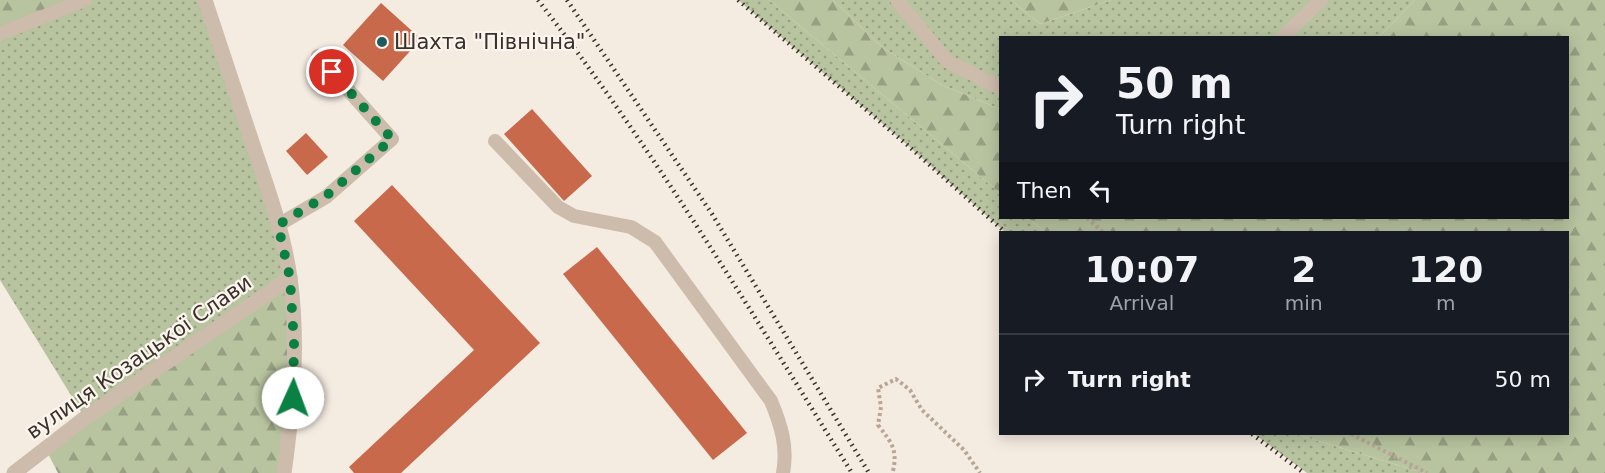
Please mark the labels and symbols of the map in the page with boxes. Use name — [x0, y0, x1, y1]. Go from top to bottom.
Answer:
place label: Шахта "Північна" — [394, 30, 585, 54]
marker: Шахта "Північна" — [375, 35, 389, 49]
pin — [306, 46, 357, 97]
street label: вулиця Козацької Слави — [22, 270, 256, 444]
position arrow — [261, 366, 325, 430]

